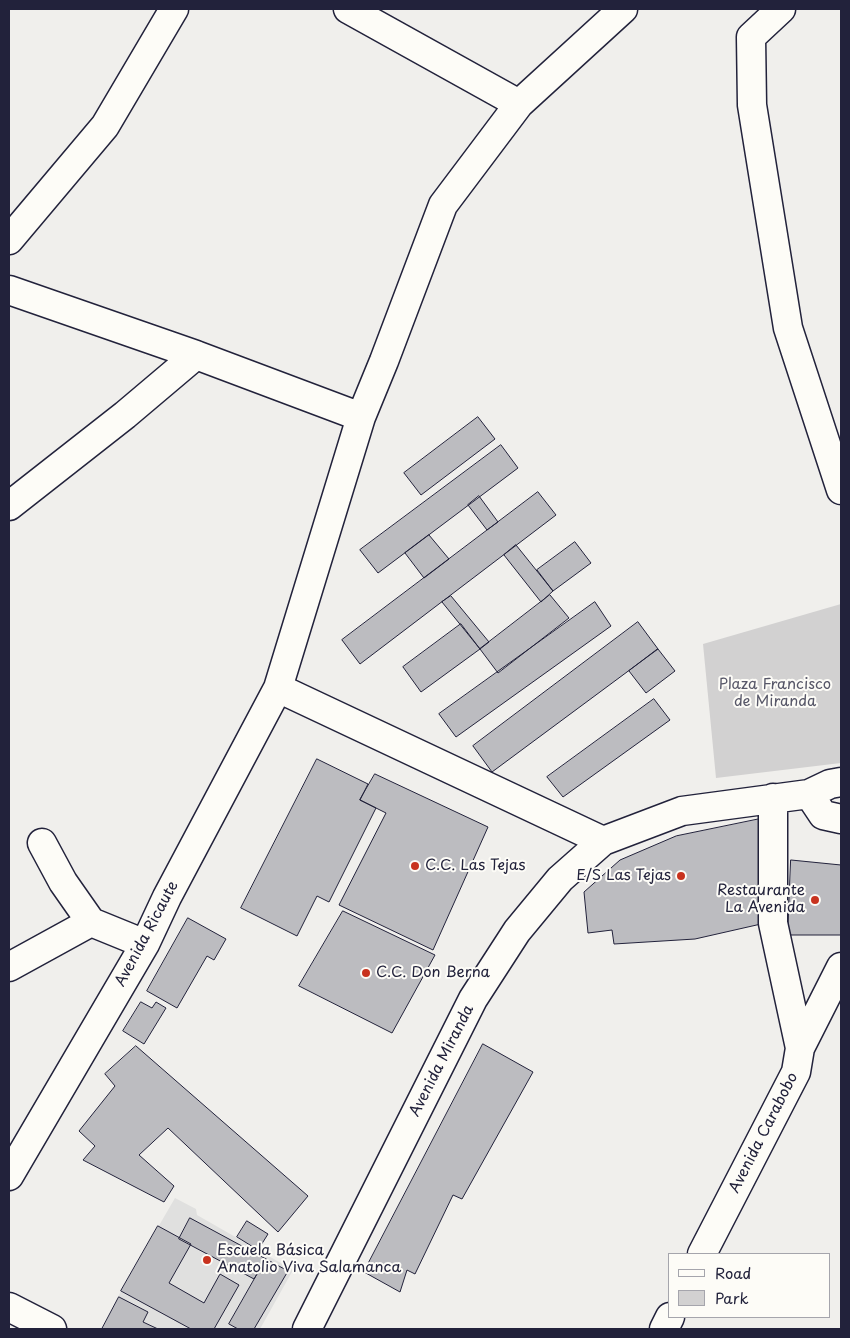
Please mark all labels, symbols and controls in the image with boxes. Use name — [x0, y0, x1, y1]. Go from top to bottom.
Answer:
park label: Plaza Francisco de Miranda — [719, 676, 831, 711]
place label: C.C. Las Tejas — [425, 857, 525, 875]
marker: C.C. Las Tejas — [409, 860, 421, 872]
place label: E/S Las Tejas — [576, 867, 671, 885]
marker: E/S Las Tejas — [675, 870, 687, 882]
street label: Avenida Ricaute — [112, 878, 182, 990]
place label: Restaurante La Avenida — [717, 882, 805, 917]
marker: Restaurante La Avenida — [809, 894, 821, 906]
place label: C.C. Don Berna — [376, 964, 490, 982]
marker: C.C. Don Berna — [360, 967, 372, 979]
street label: Avenida Miranda — [406, 1002, 478, 1120]
street label: Avenida Carabobo — [726, 1070, 802, 1196]
place label: Escuela Básica Anatolio Viva Salamanca — [217, 1242, 401, 1277]
legend — [668, 1253, 830, 1318]
marker: Escuela Básica Anatolio Viva Salamanca — [201, 1254, 213, 1266]
text: Road — [715, 1261, 751, 1284]
text: Park — [715, 1286, 749, 1309]

